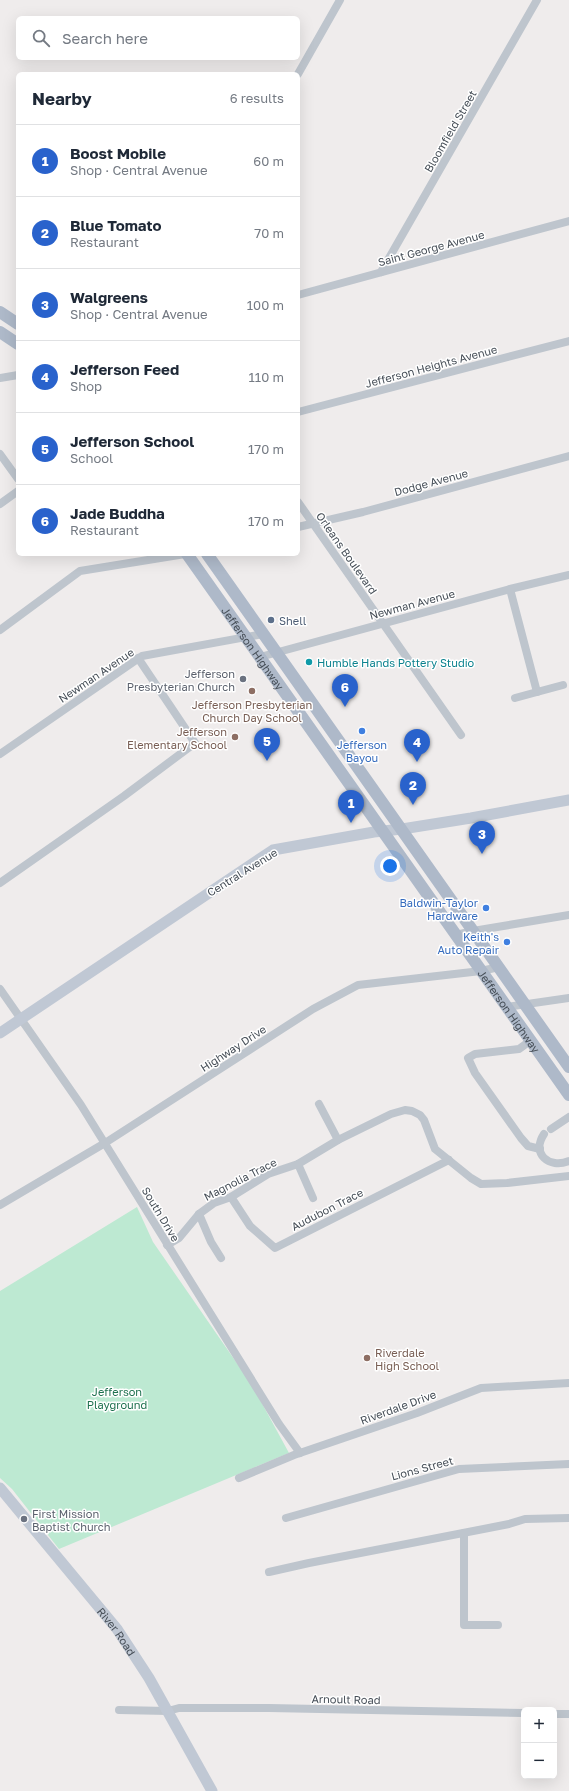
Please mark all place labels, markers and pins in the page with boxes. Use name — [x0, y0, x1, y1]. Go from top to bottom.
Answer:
place label: Shell — [279, 614, 307, 627]
marker: Shell — [266, 615, 276, 625]
place label: Humble Hands Pottery Studio — [317, 656, 475, 669]
marker: Humble Hands Pottery Studio — [304, 657, 314, 667]
place label: Jefferson Presbyterian Church — [127, 667, 235, 693]
marker: Jefferson Presbyterian Church — [238, 674, 248, 684]
pin: 6 — [332, 674, 358, 707]
marker: Jefferson Presbyterian Church Day School — [247, 686, 257, 696]
place label: Jefferson Presbyterian Church Day School — [192, 698, 312, 724]
place label: Jefferson Elementary School — [127, 725, 227, 751]
marker: Jefferson Bayou — [357, 726, 367, 736]
pin: 5 — [254, 728, 280, 761]
pin: 4 — [404, 729, 430, 762]
marker: Jefferson Elementary School — [230, 732, 240, 742]
place label: Jefferson Bayou — [337, 738, 387, 764]
pin: 2 — [400, 772, 426, 805]
pin: 1 — [338, 790, 364, 823]
pin: 3 — [469, 821, 495, 854]
place label: Baldwin-Taylor Hardware — [399, 896, 479, 922]
marker: Baldwin-Taylor Hardware — [481, 903, 491, 913]
place label: Keith's Auto Repair — [437, 930, 500, 956]
marker: Keith's Auto Repair — [502, 937, 512, 947]
place label: Riverdale High School — [375, 1346, 440, 1372]
marker: Riverdale High School — [362, 1353, 372, 1363]
place label: First Mission Baptist Church — [32, 1507, 111, 1533]
marker: First Mission Baptist Church — [19, 1514, 29, 1524]

